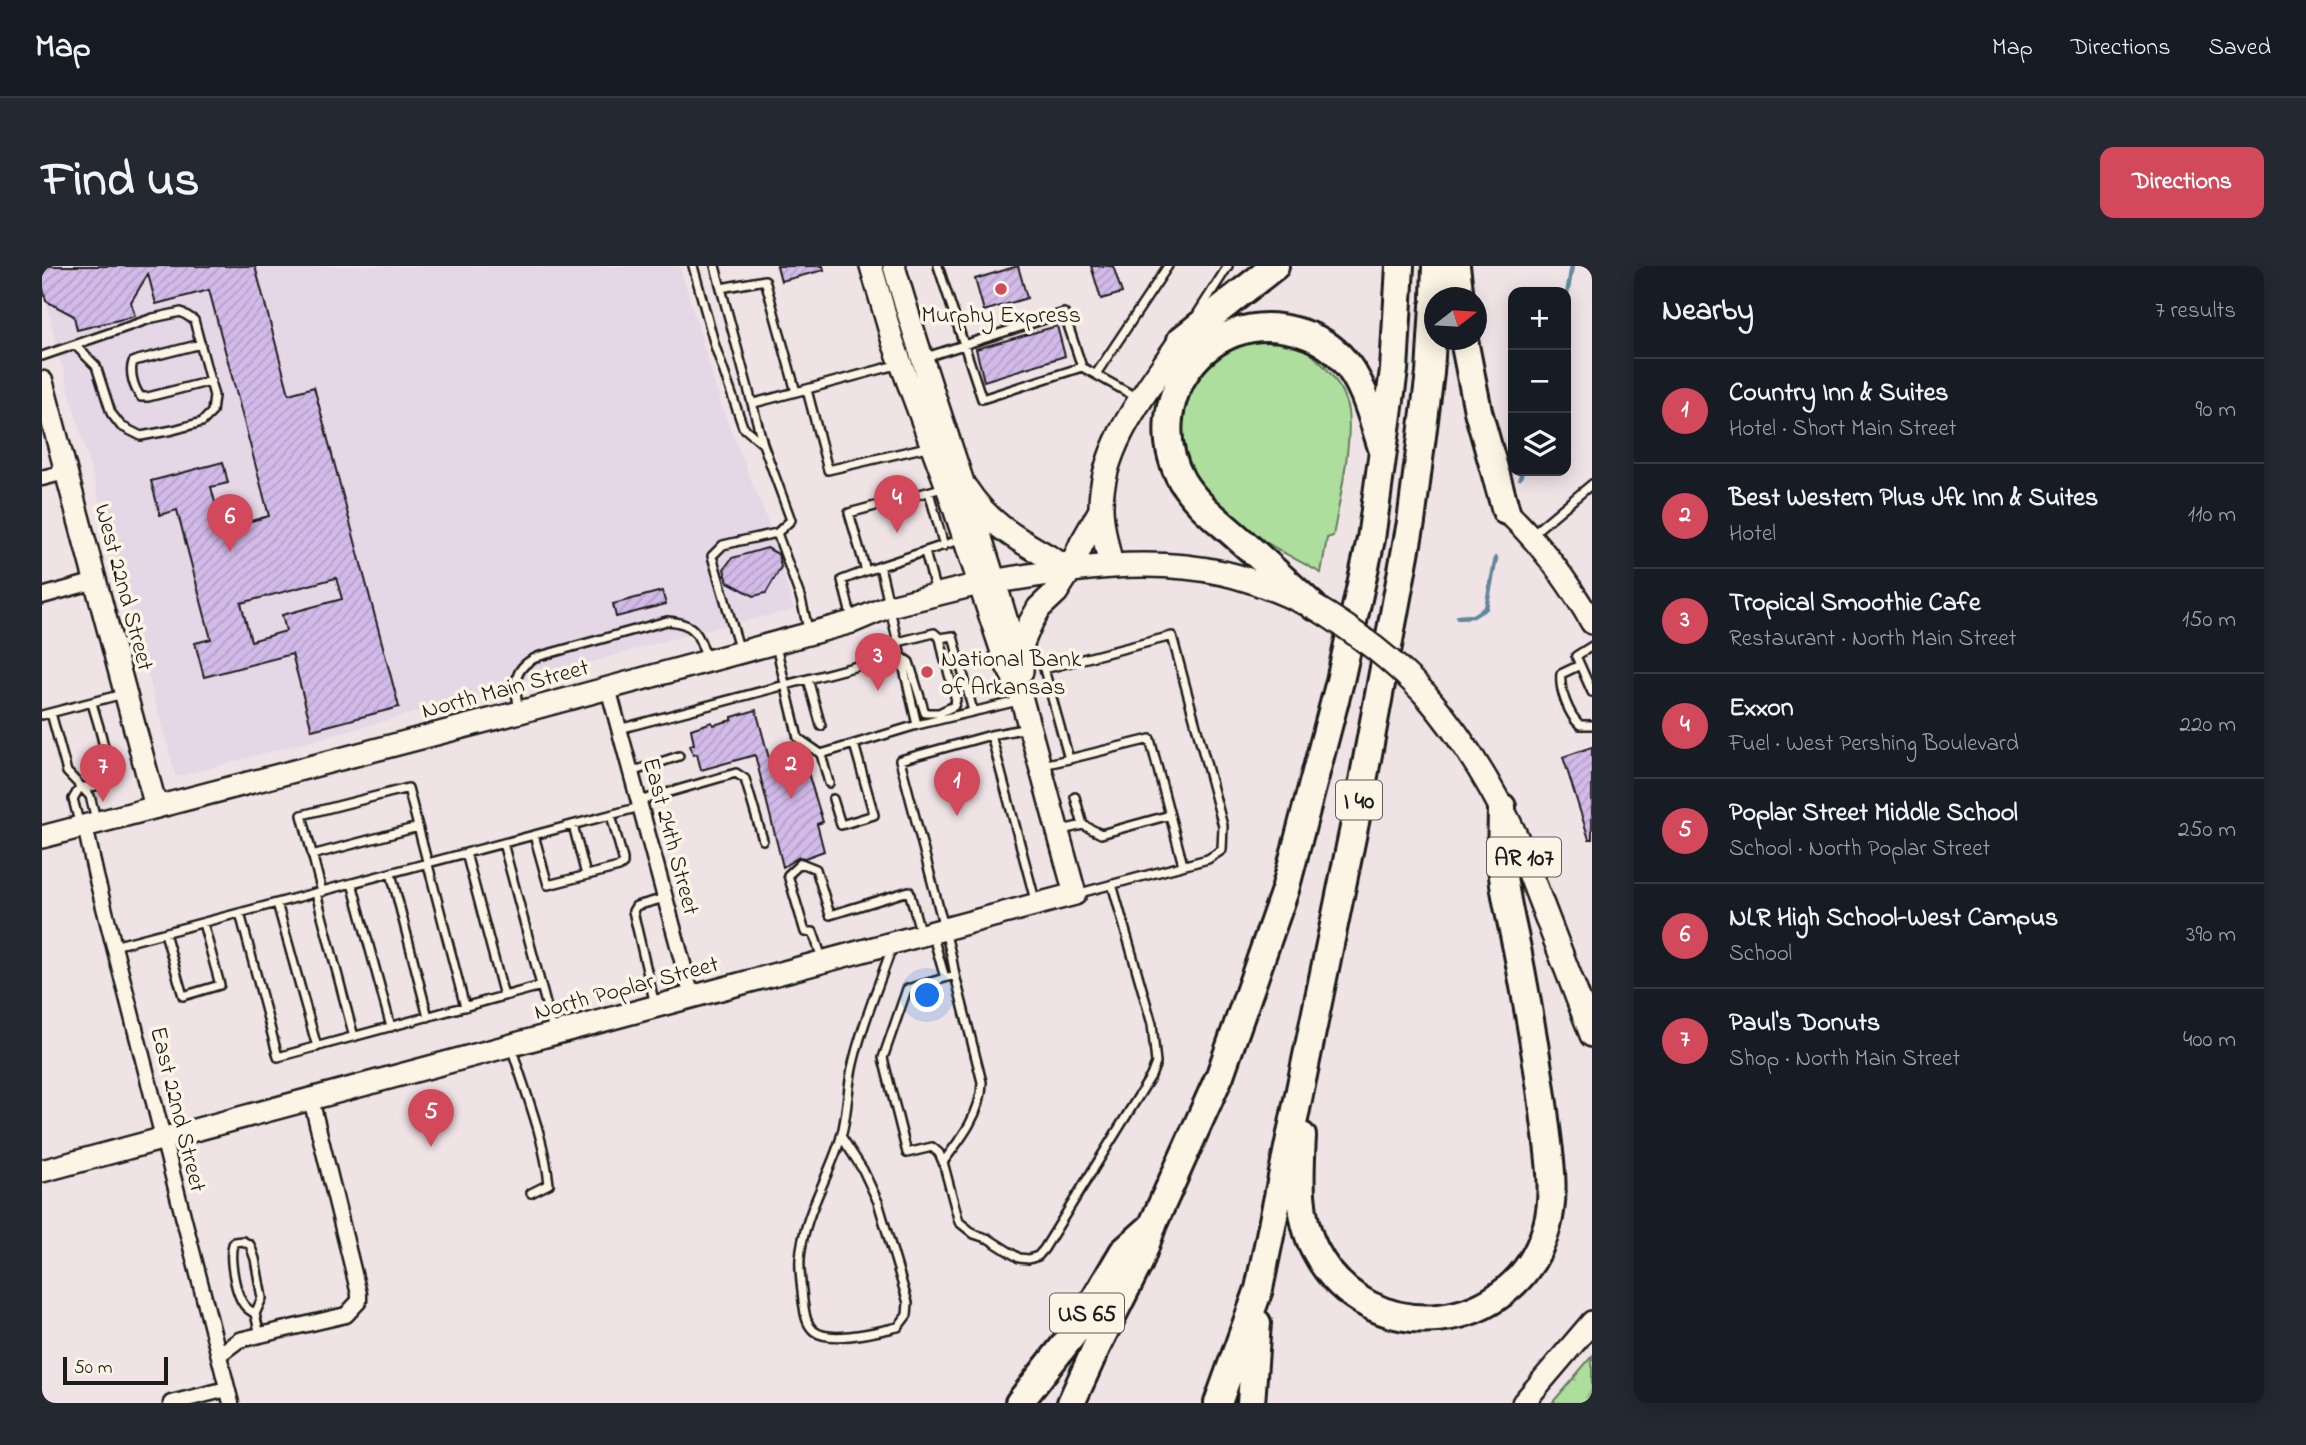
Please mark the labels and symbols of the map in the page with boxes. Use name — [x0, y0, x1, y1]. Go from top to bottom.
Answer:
marker: Murphy Express — [993, 281, 1009, 297]
north arrow — [1424, 287, 1487, 350]
place label: Murphy Express — [921, 299, 1081, 335]
pin: 4 — [874, 475, 920, 533]
pin: 6 — [207, 494, 253, 552]
street label: West 22nd Street — [84, 500, 162, 675]
pin: 3 — [855, 633, 901, 691]
place label: National Bank of Arkansas — [941, 643, 1082, 706]
street label: North Main Street — [418, 651, 593, 730]
marker: National Bank of Arkansas — [919, 664, 935, 680]
pin: 2 — [768, 741, 814, 799]
pin: 7 — [80, 744, 126, 802]
street label: East 24th Street — [632, 754, 707, 919]
pin: 1 — [934, 758, 980, 816]
road number: I 40 — [1336, 780, 1382, 820]
road number: AR 107 — [1487, 838, 1561, 876]
street label: North Poplar Street — [530, 948, 723, 1031]
your location — [910, 978, 944, 1012]
street label: East 22nd Street — [139, 1023, 214, 1196]
pin: 5 — [408, 1089, 454, 1147]
road number: US 65 — [1050, 1294, 1124, 1332]
scale bar — [63, 1354, 168, 1386]

